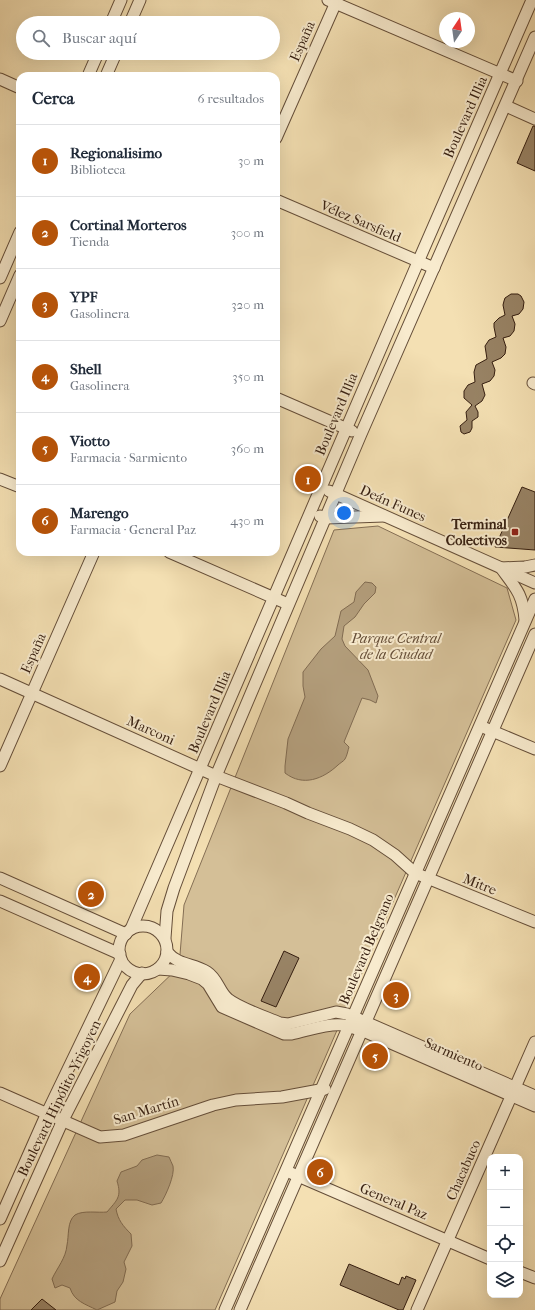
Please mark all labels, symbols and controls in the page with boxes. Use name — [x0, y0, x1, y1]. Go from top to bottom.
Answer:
north arrow — [439, 12, 475, 48]
search box — [16, 16, 280, 60]
street label: España — [286, 18, 319, 64]
icon: search — [30, 27, 52, 49]
text: Buscar aquí — [62, 29, 137, 47]
street label: Boulevard Illia — [440, 73, 491, 161]
text: Cerca — [32, 88, 74, 108]
text: 6 resultados — [197, 91, 264, 106]
text: Regionalisimo — [70, 144, 162, 162]
text: 1 — [43, 153, 47, 168]
text: 30 m — [238, 153, 264, 168]
text: Biblioteca — [70, 162, 126, 177]
street label: Vélez Sarsfield — [317, 196, 404, 246]
text: Cortinal Morteros — [70, 216, 187, 234]
text: 2 — [42, 225, 48, 240]
text: 300 m — [231, 225, 264, 240]
text: Tienda — [70, 234, 109, 249]
text: YPF — [70, 288, 98, 306]
text: 3 — [42, 297, 48, 312]
text: 320 m — [231, 297, 264, 312]
text: Gasolinera — [70, 306, 129, 321]
text: Shell — [70, 360, 102, 378]
text: 4 — [41, 369, 49, 384]
text: 350 m — [232, 369, 264, 384]
street label: Boulevard Illia — [311, 370, 362, 458]
text: Gasolinera — [70, 378, 129, 393]
text: Viotto — [70, 432, 110, 450]
text: 5 — [42, 441, 48, 456]
text: 360 m — [231, 441, 264, 456]
text: Farmacia · Sarmiento — [70, 450, 187, 465]
pin: 1 — [295, 464, 321, 494]
street label: Deán Funes — [357, 481, 429, 526]
your location — [334, 503, 354, 523]
text: Marengo — [70, 504, 129, 522]
text: 6 — [41, 513, 49, 528]
text: 430 m — [230, 513, 264, 528]
place label: Terminal Colectivos — [446, 516, 508, 549]
text: Farmacia · General Paz — [70, 522, 196, 537]
marker: Terminal Colectivos — [510, 527, 520, 537]
street label: España — [17, 630, 50, 676]
park label: Parque Central de la Ciudad — [350, 630, 442, 663]
street label: Boulevard Illia — [184, 668, 235, 756]
street label: Marconi — [124, 712, 177, 749]
street label: Mitre — [461, 870, 499, 899]
pin: 2 — [78, 879, 104, 909]
street label: Boulevard Belgrano — [335, 891, 398, 1007]
pin: 4 — [74, 962, 100, 992]
pin: 3 — [383, 980, 409, 1010]
street label: Boulevard Hipólito Yrigoyen — [14, 1017, 105, 1179]
street label: Sarmiento — [422, 1034, 486, 1075]
pin: 5 — [362, 1041, 388, 1071]
street label: San Martín — [111, 1092, 181, 1128]
street label: Chacabuco — [443, 1137, 484, 1203]
map controls — [487, 1154, 523, 1298]
button: + — [487, 1154, 523, 1190]
pin: 6 — [307, 1157, 333, 1187]
street label: General Paz — [357, 1180, 430, 1223]
button: − — [487, 1190, 523, 1226]
button: locate — [487, 1226, 523, 1262]
button: layers — [487, 1262, 523, 1298]

